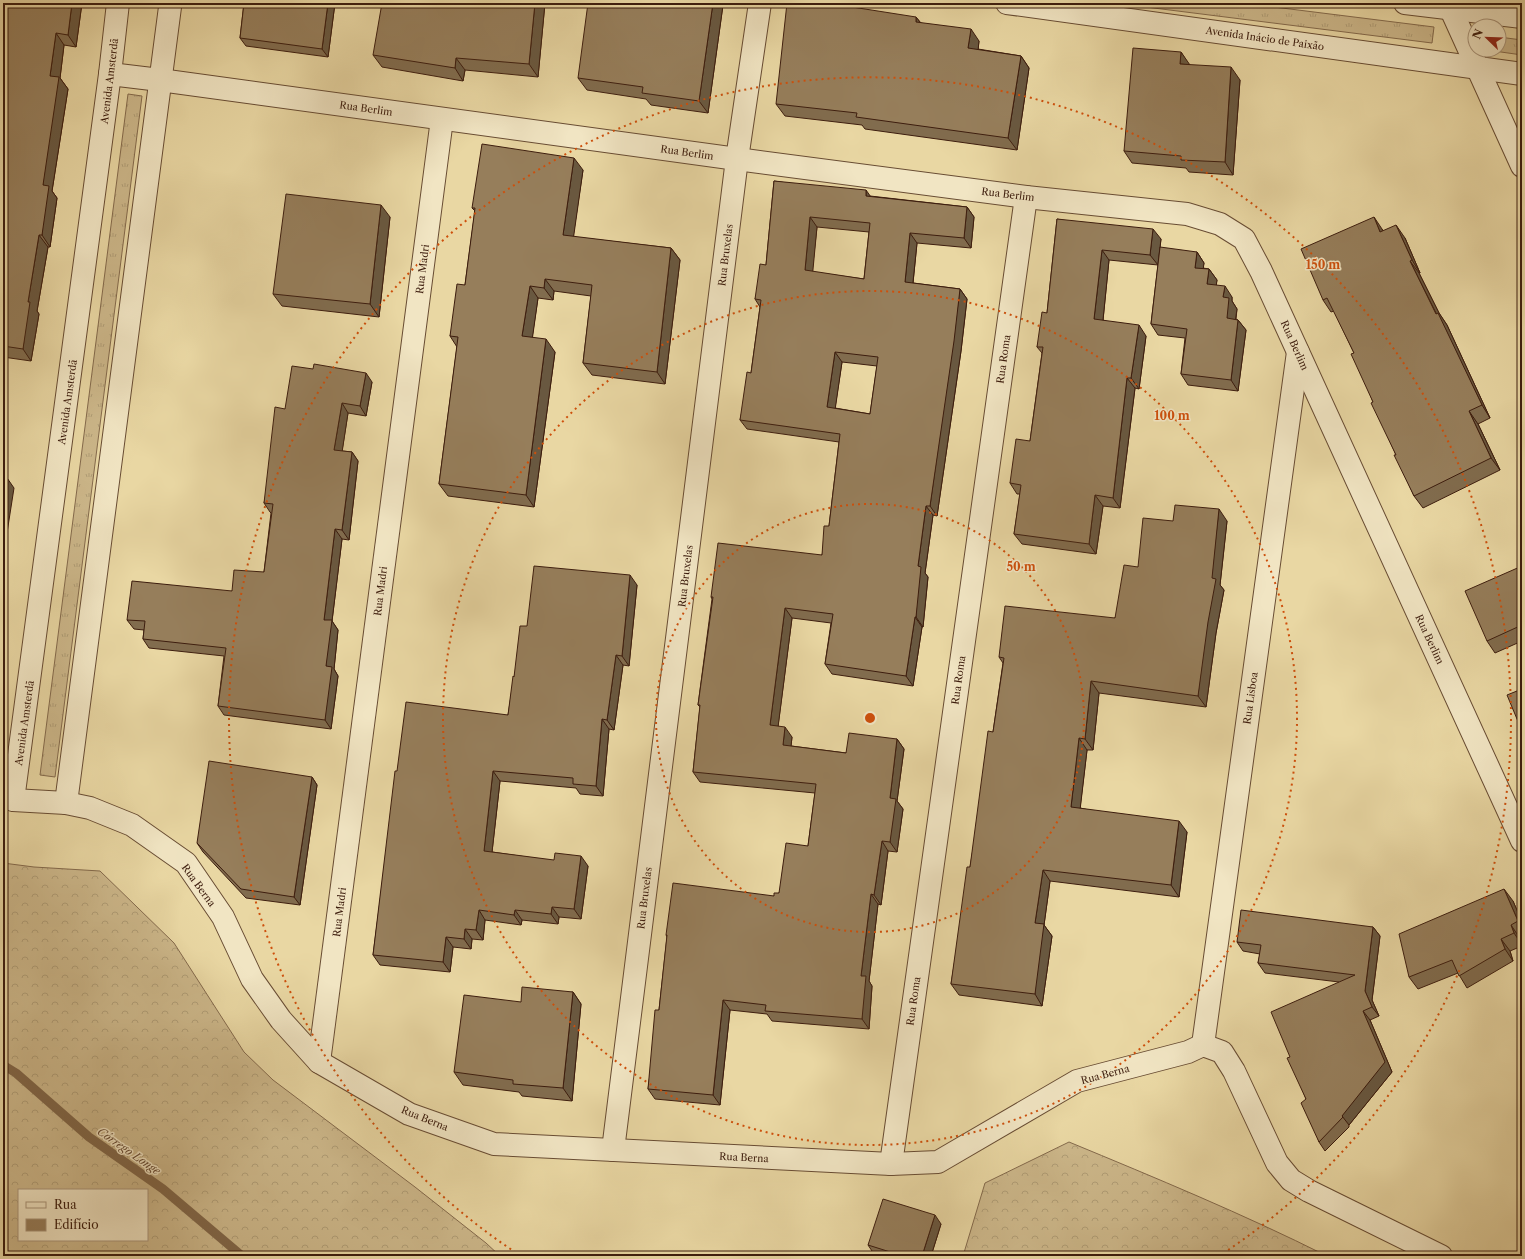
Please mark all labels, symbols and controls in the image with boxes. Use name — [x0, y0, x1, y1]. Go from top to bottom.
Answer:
north arrow — [1467, 18, 1507, 58]
street label: Avenida Inácio de Paixão — [1204, 24, 1325, 53]
text: N — [1469, 27, 1486, 41]
street label: Avenida Amsterdã — [98, 37, 121, 125]
street label: Rua Berlim — [339, 98, 394, 119]
street label: Rua Berlim — [660, 142, 715, 163]
street label: Rua Berlim — [981, 185, 1036, 204]
street label: Rua Bruxelas — [715, 223, 736, 287]
street label: Rua Madri — [413, 243, 432, 295]
text: 150 m — [1306, 257, 1340, 272]
street label: Rua Berlim — [1278, 318, 1312, 373]
street label: Rua Roma — [994, 333, 1013, 384]
street label: Avenida Amsterdã — [55, 358, 80, 447]
text: 100 m — [1154, 408, 1190, 423]
street label: Rua Bruxelas — [675, 544, 696, 608]
text: 50 m — [1006, 559, 1036, 574]
street label: Rua Madri — [371, 565, 390, 617]
street label: Rua Berlim — [1412, 612, 1447, 667]
street label: Rua Roma — [949, 654, 968, 705]
street label: Rua Lisboa — [1240, 670, 1261, 725]
street label: Avenida Amsterdã — [12, 679, 37, 768]
centre of rings — [863, 711, 877, 725]
street label: Rua Berna — [179, 861, 219, 910]
street label: Rua Bruxelas — [634, 866, 655, 930]
street label: Rua Madri — [330, 886, 349, 938]
street label: Rua Roma — [904, 975, 923, 1026]
street label: Rua Berna — [1079, 1062, 1131, 1087]
street label: Rua Berna — [399, 1103, 451, 1134]
water label: Córrego Longe — [95, 1124, 164, 1178]
street label: Rua Berna — [719, 1150, 770, 1165]
legend — [18, 1189, 148, 1241]
text: Rua — [54, 1197, 77, 1212]
text: Edifício — [54, 1217, 99, 1232]

